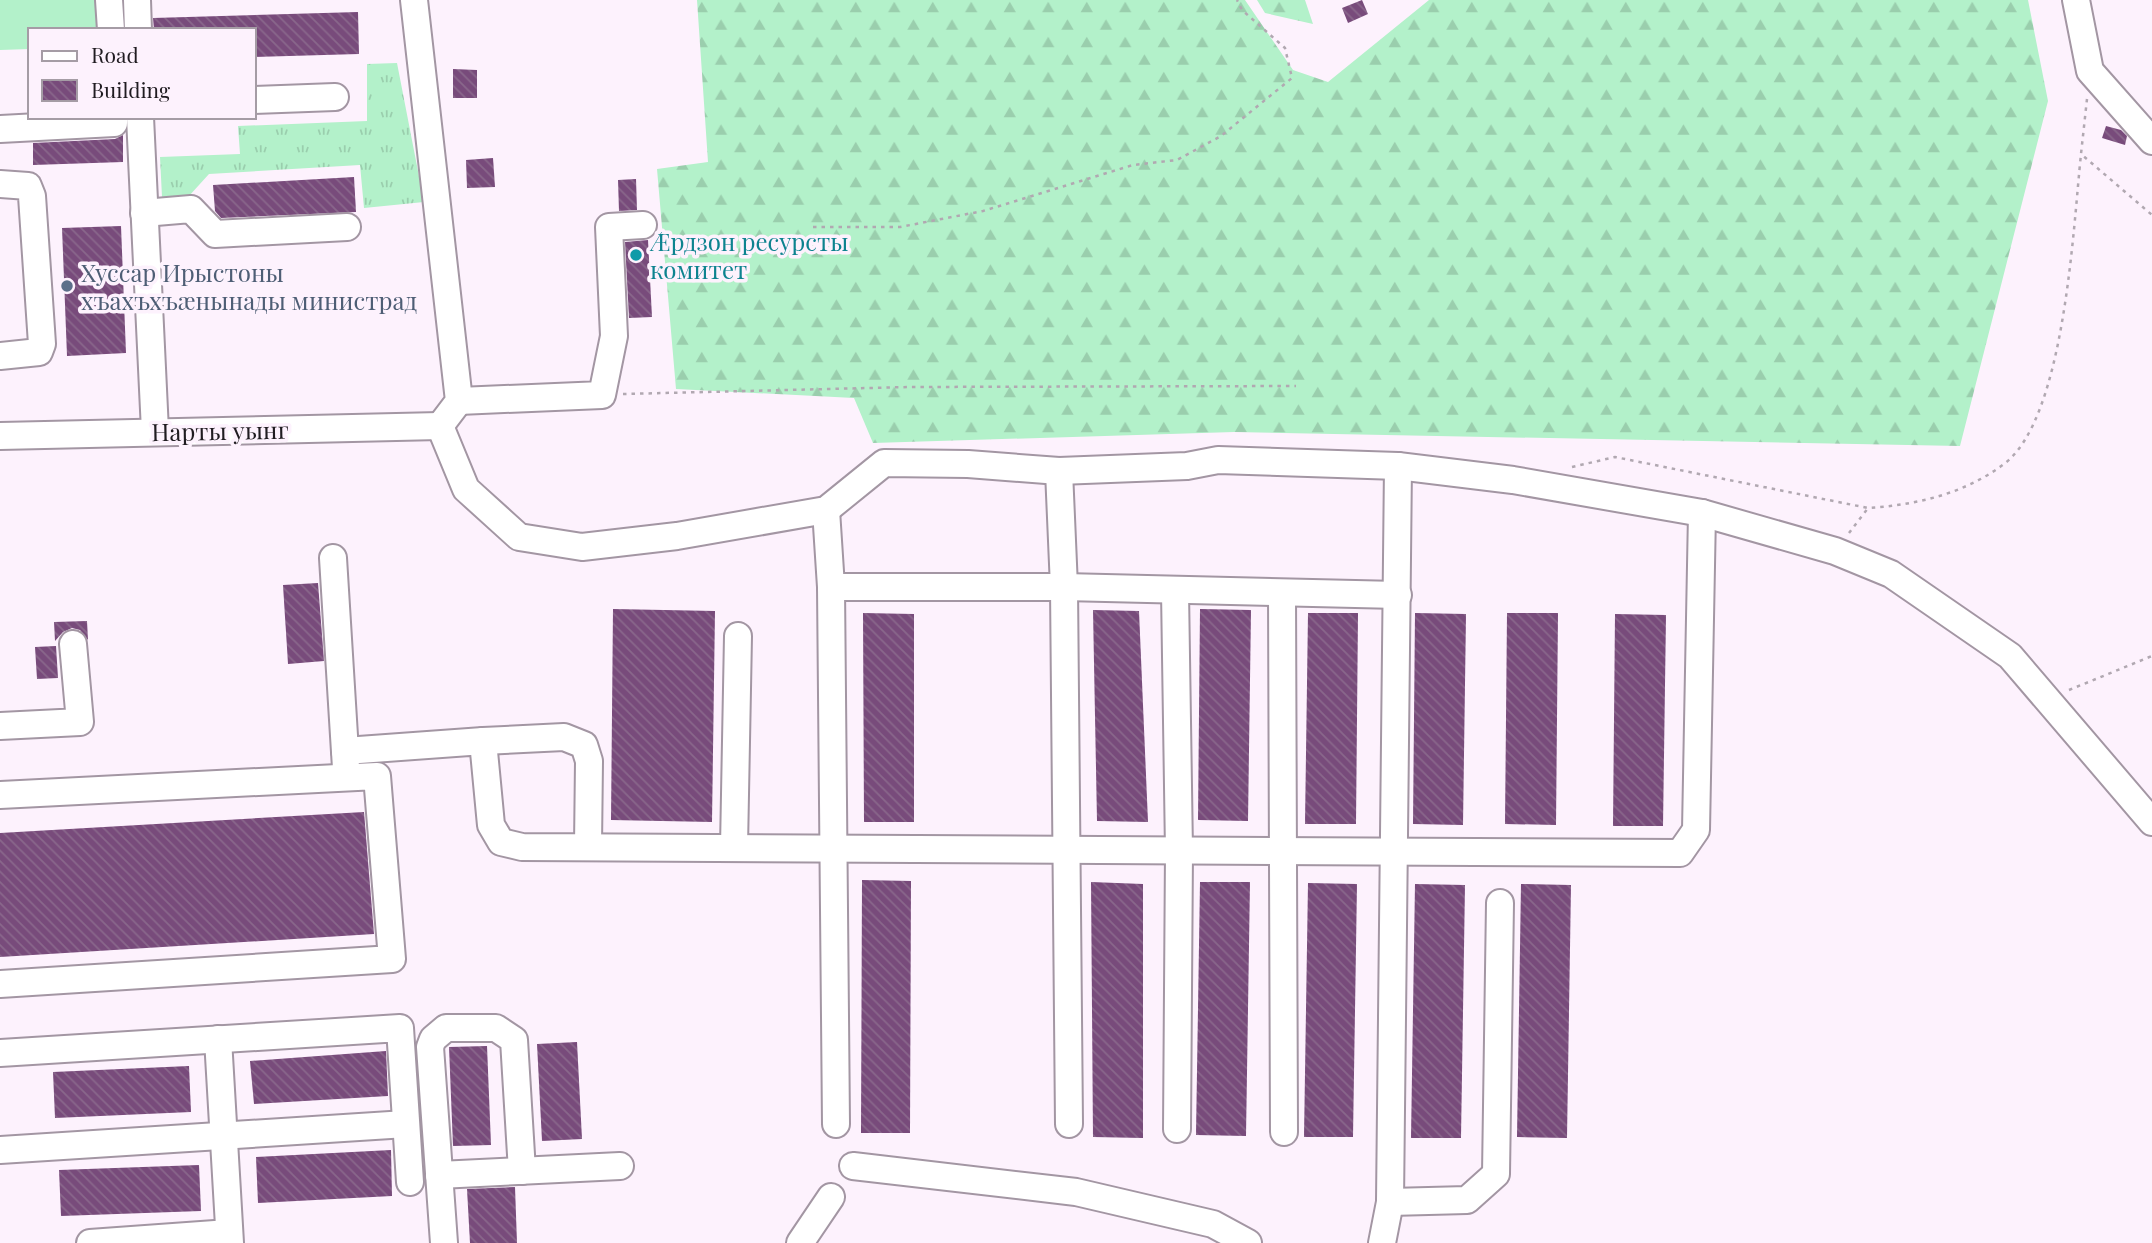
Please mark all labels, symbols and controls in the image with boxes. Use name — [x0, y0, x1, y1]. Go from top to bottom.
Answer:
legend — [28, 28, 256, 119]
text: Road — [91, 40, 139, 68]
text: Building — [91, 75, 170, 103]
place label: Æрдзон ресурсты комитет — [649, 225, 848, 285]
marker: Æрдзон ресурсты комитет — [628, 247, 644, 263]
place label: Хуссар Ирыстоны хъахъхъæнынады министрад — [81, 256, 417, 316]
marker: Хуссар Ирыстоны хъахъхъæнынады министрад — [59, 278, 75, 294]
street label: Нарты уынг — [151, 413, 289, 447]

